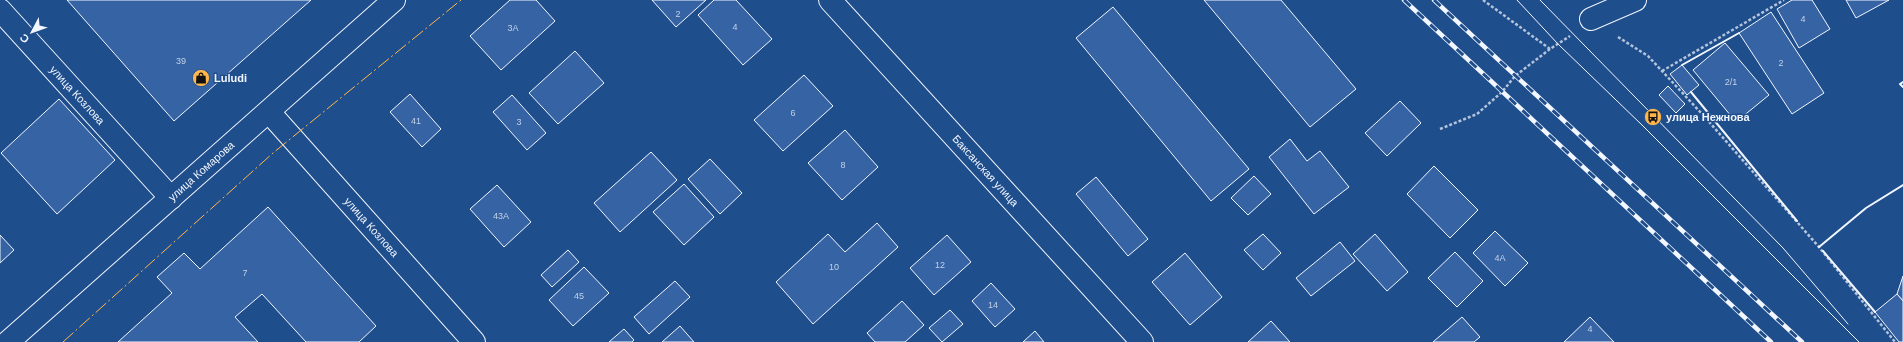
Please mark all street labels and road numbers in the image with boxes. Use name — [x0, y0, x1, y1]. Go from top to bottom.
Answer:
street label: улица Козлова — [48, 63, 108, 128]
street label: Баксанская улица — [950, 133, 1022, 209]
street label: улица Комарова — [166, 138, 237, 203]
street label: улица Козлова — [342, 195, 402, 260]

